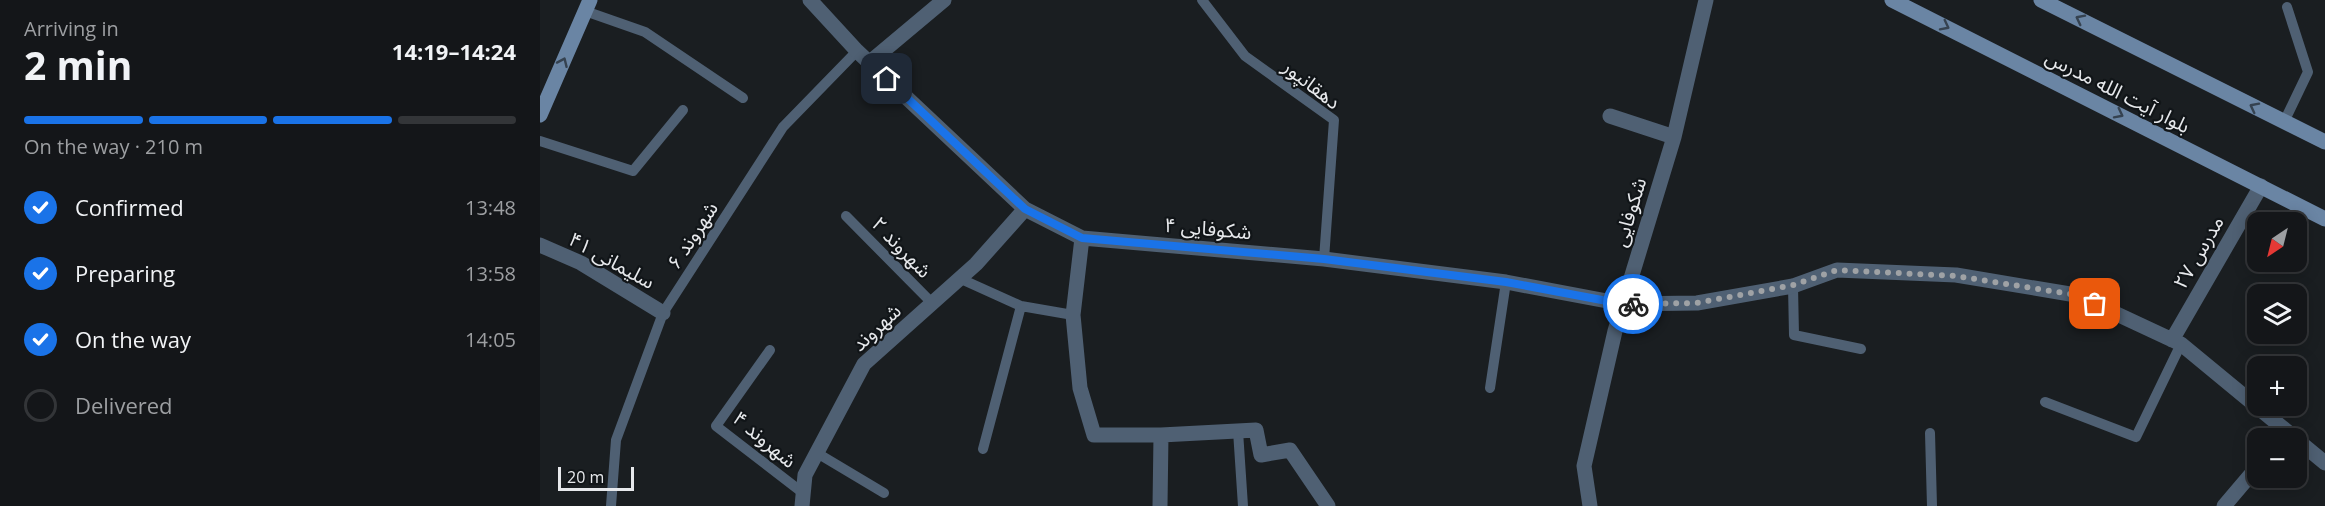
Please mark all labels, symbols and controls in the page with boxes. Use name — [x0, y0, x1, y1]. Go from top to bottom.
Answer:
text: Arriving in — [24, 15, 119, 42]
one-way arrow — [2075, 15, 2086, 27]
one-way arrow — [1938, 19, 1949, 31]
text: 14:19–14:24 — [392, 36, 516, 66]
text: 2 min — [24, 38, 132, 91]
street label: بلوار آیت الله مدرس — [2041, 43, 2195, 139]
street label: دهقانپور — [1277, 52, 1346, 115]
pin — [861, 53, 912, 104]
one-way arrow — [556, 57, 568, 68]
icon: home — [870, 62, 903, 95]
one-way arrow — [2249, 103, 2260, 114]
one-way arrow — [2112, 107, 2123, 119]
text: On the way · 210 m — [24, 133, 203, 160]
street label: شکوفایی — [1606, 174, 1652, 250]
icon: check — [24, 191, 57, 224]
text: Confirmed — [75, 192, 184, 222]
text: 13:48 — [465, 194, 516, 221]
street label: شهروند ۶ — [660, 196, 724, 274]
street label: شهروند ۲ — [866, 211, 938, 283]
street label: شکوفایی ۴ — [1163, 211, 1253, 245]
street label: مدرس ۲۷ — [2166, 211, 2230, 293]
north arrow — [2247, 212, 2307, 272]
map controls — [2247, 212, 2307, 488]
street label: سلیمانی ۴۱ — [564, 225, 660, 295]
icon: check — [24, 257, 57, 290]
text: Preparing — [75, 258, 175, 288]
text: 13:58 — [465, 260, 516, 287]
courier — [1603, 274, 1663, 334]
pin — [2069, 278, 2120, 329]
button: layers — [2247, 284, 2307, 344]
icon: bag — [2078, 287, 2111, 320]
icon: bike — [1617, 288, 1650, 321]
street label: شهروند — [845, 297, 907, 357]
icon: check — [24, 323, 57, 356]
text: On the way — [75, 324, 191, 354]
text: 14:05 — [465, 326, 516, 353]
button: + — [2247, 356, 2307, 416]
text: Delivered — [75, 390, 173, 420]
street label: شهروند ۴ — [727, 404, 803, 474]
button: − — [2247, 428, 2307, 488]
scale bar — [558, 464, 634, 492]
text: 20 m — [567, 466, 604, 488]

